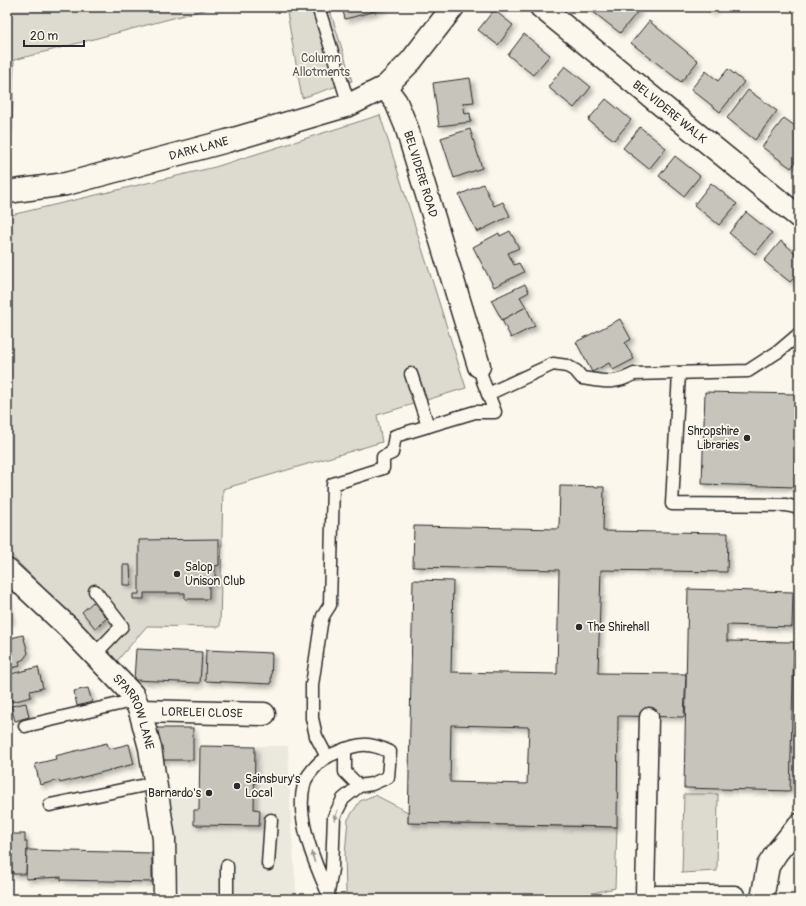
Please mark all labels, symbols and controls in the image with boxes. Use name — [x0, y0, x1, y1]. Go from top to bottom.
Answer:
scale bar — [24, 22, 84, 48]
text: 20 m — [30, 29, 59, 44]
park label: Column Allotments — [292, 51, 351, 80]
street label: BELVIDERE WALK — [630, 77, 710, 146]
street label: BELVIDERE ROAD — [400, 129, 441, 220]
street label: DARK LANE — [167, 133, 230, 164]
place label: Shropshire Libraries — [687, 424, 740, 453]
marker: Shropshire Libraries — [742, 433, 752, 443]
place label: Salop Unison Club — [185, 560, 245, 589]
marker: Salop Unison Club — [172, 569, 182, 579]
place label: The Shirehall — [587, 620, 650, 635]
marker: The Shirehall — [574, 622, 584, 632]
street label: SPARROW LANE — [109, 671, 158, 751]
street label: LORELEI CLOSE — [161, 704, 243, 721]
place label: Sainsbury's Local — [245, 772, 301, 801]
marker: Sainsbury's Local — [232, 781, 242, 791]
place label: Barnardo's — [148, 786, 202, 801]
marker: Barnardo's — [204, 788, 214, 798]
one-way arrow — [333, 810, 339, 822]
one-way arrow — [310, 851, 316, 863]

